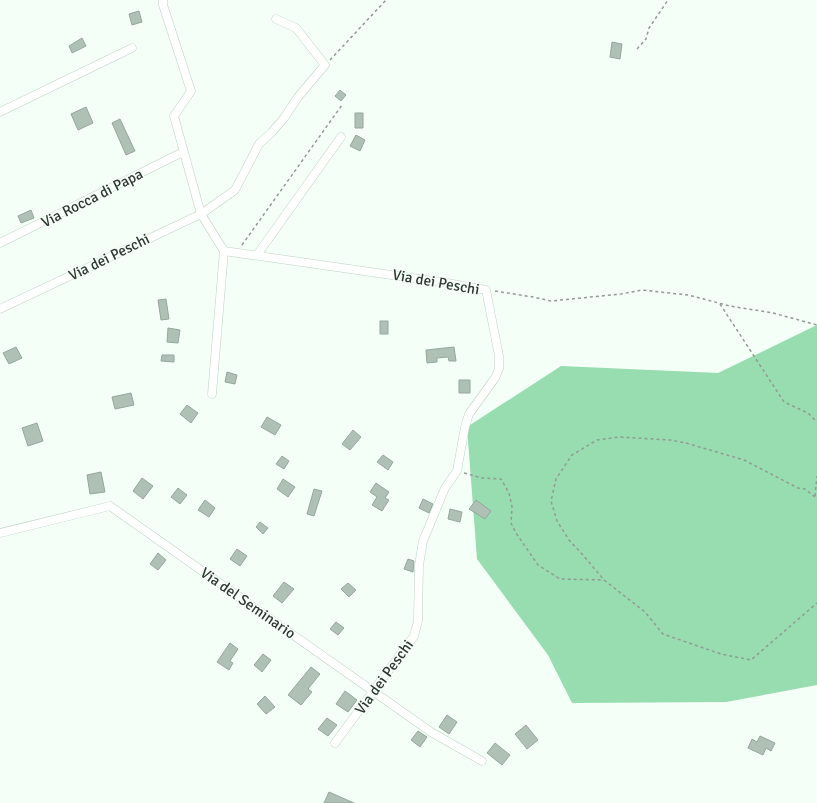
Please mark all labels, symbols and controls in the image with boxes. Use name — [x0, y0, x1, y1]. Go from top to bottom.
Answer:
street label: Via Rocca di Papa — [38, 165, 146, 231]
street label: Via dei Peschi — [66, 230, 152, 284]
street label: Via dei Peschi — [391, 266, 481, 298]
street label: Via del Seminario — [197, 563, 299, 643]
street label: Via dei Peschi — [351, 636, 417, 718]

